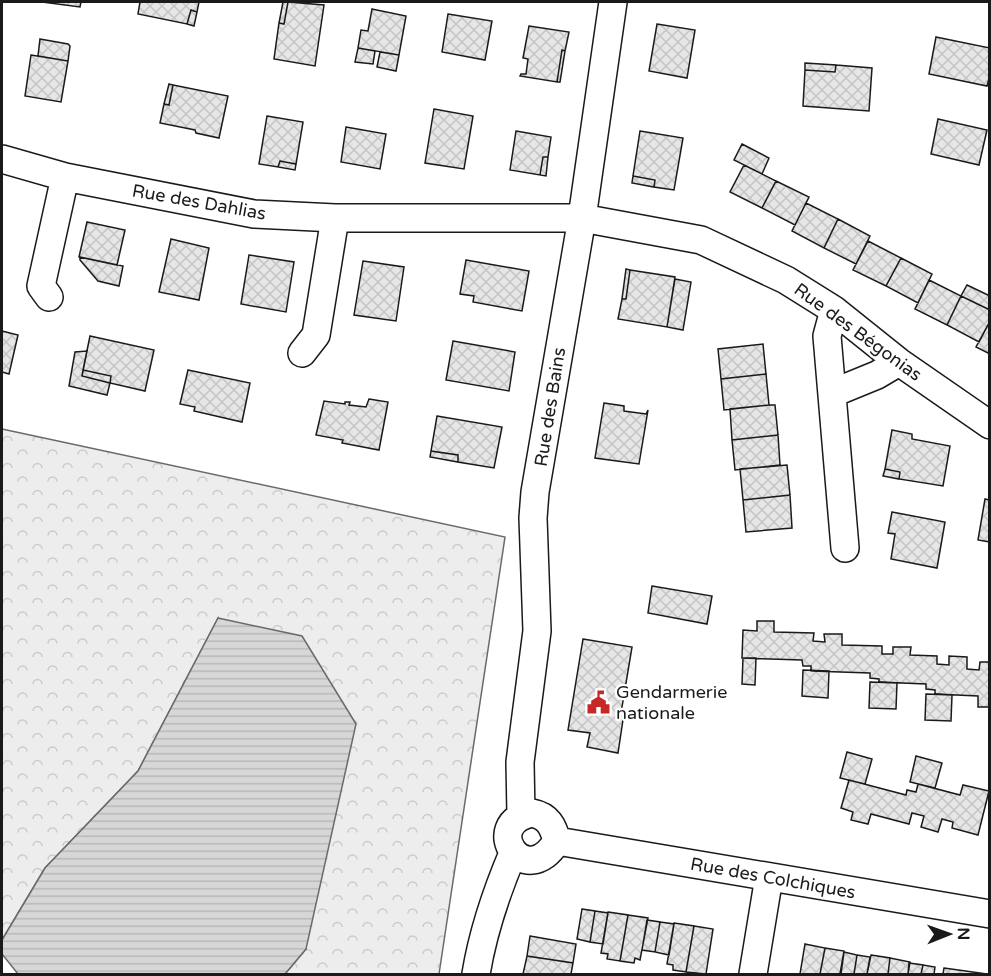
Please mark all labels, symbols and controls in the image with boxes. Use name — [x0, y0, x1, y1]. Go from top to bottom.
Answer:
street label: Rue des Dahlias — [130, 179, 268, 225]
street label: Rue des Bégonias — [790, 278, 926, 386]
street label: Rue des Bains — [530, 346, 570, 468]
place label: Gendarmerie nationale — [616, 681, 727, 724]
public building icon: Gendarmerie nationale — [585, 689, 611, 715]
street label: Rue des Colchiques — [689, 853, 857, 903]
north arrow — [919, 904, 979, 964]
text: N — [953, 927, 973, 940]

